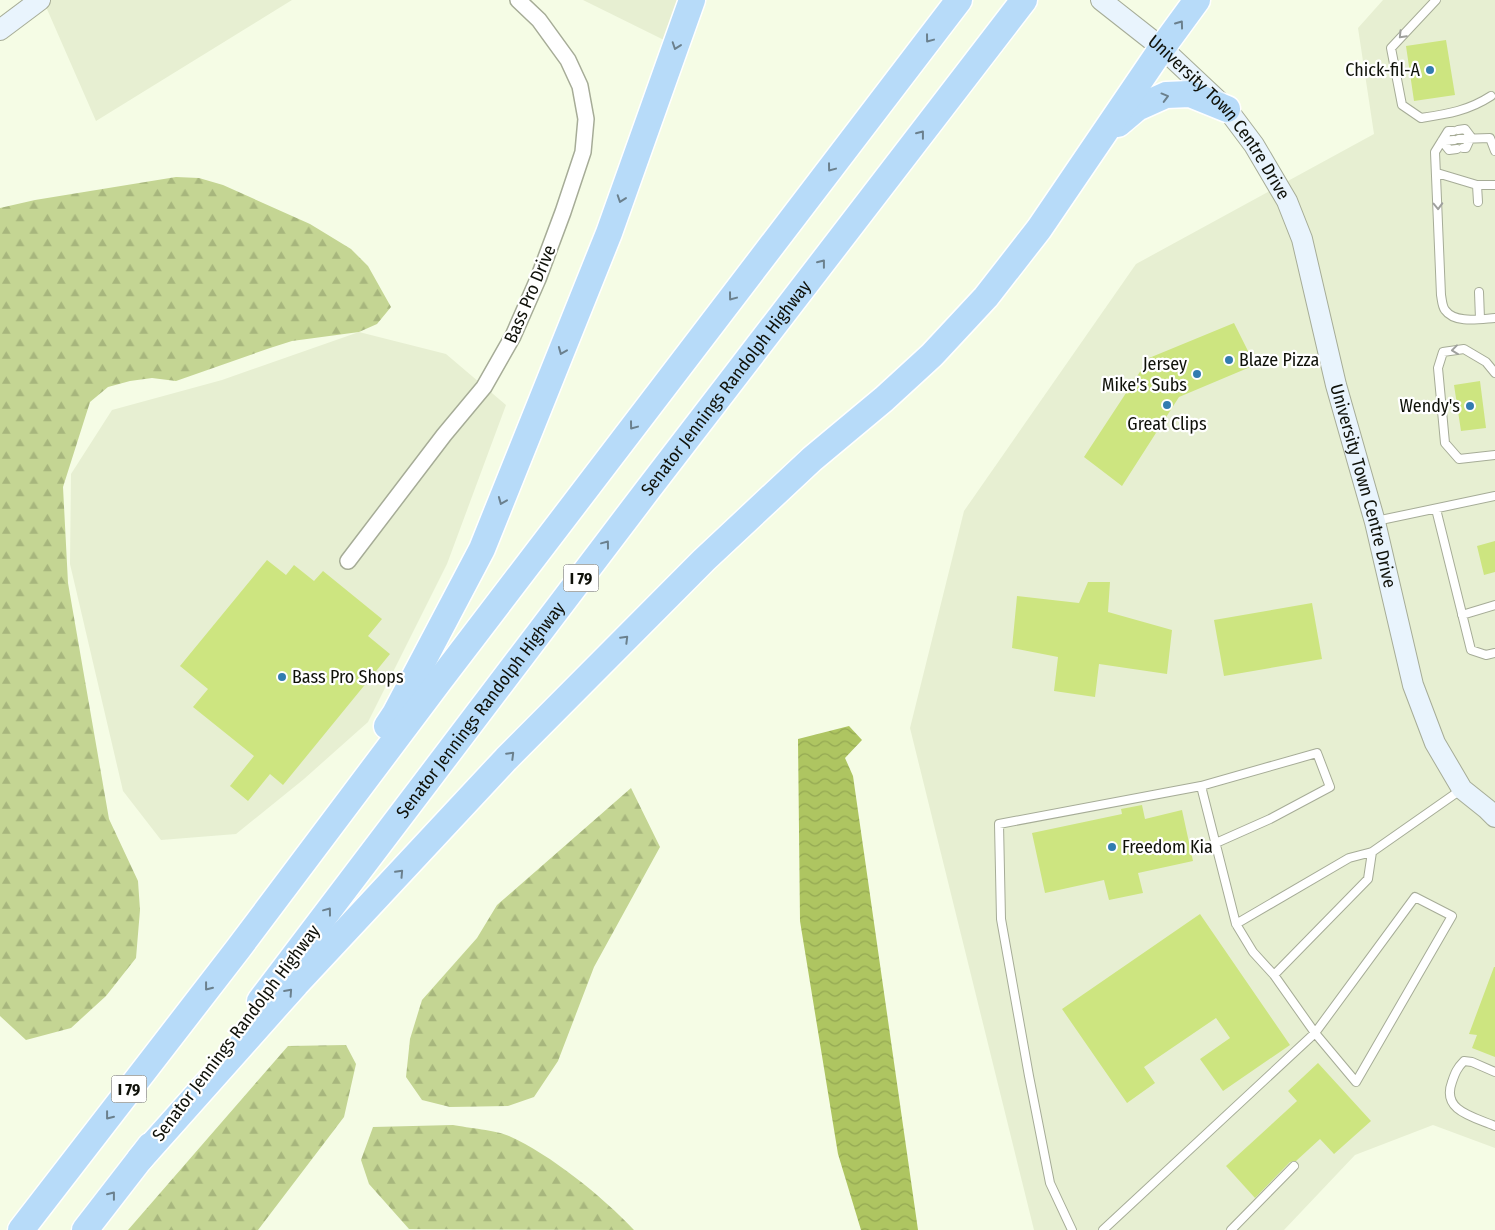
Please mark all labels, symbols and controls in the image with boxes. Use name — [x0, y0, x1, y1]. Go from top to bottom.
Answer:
one-way arrow — [1174, 20, 1183, 30]
street label: University Town Centre Drive — [1144, 30, 1295, 204]
one-way arrow — [1399, 30, 1408, 39]
one-way arrow — [927, 33, 935, 42]
one-way arrow — [672, 41, 682, 50]
place label: Chick-fil-A — [1345, 59, 1421, 81]
marker: Chick-fil-A — [1424, 64, 1436, 76]
one-way arrow — [1161, 92, 1169, 103]
one-way arrow — [916, 131, 924, 140]
one-way arrow — [828, 162, 836, 171]
one-way arrow — [617, 194, 627, 203]
one-way arrow — [1433, 202, 1443, 210]
street label: Bass Pro Drive — [499, 241, 561, 346]
one-way arrow — [817, 260, 825, 269]
street label: Senator Jennings Randolph Highway — [636, 276, 816, 500]
one-way arrow — [729, 291, 738, 301]
one-way arrow — [1451, 344, 1459, 355]
one-way arrow — [558, 346, 568, 354]
place label: Blaze Pizza — [1239, 349, 1319, 371]
place label: Jersey Mike's Subs — [1102, 353, 1187, 396]
marker: Blaze Pizza — [1223, 354, 1235, 366]
marker: Jersey Mike's Subs — [1191, 368, 1203, 380]
street label: University Town Centre Drive — [1325, 381, 1401, 590]
place label: Wendy's — [1400, 395, 1460, 417]
marker: Great Clips — [1161, 399, 1173, 411]
marker: Wendy's — [1464, 400, 1476, 412]
place label: Great Clips — [1127, 413, 1207, 435]
one-way arrow — [631, 420, 639, 429]
one-way arrow — [498, 496, 508, 505]
one-way arrow — [601, 541, 610, 550]
road number: I 79 — [564, 564, 598, 592]
street label: Senator Jennings Randolph Highway — [392, 598, 570, 823]
one-way arrow — [620, 636, 629, 645]
place label: Bass Pro Shops — [292, 666, 404, 688]
marker: Bass Pro Shops — [276, 671, 288, 683]
one-way arrow — [505, 751, 514, 760]
place label: Freedom Kia — [1122, 836, 1213, 858]
marker: Freedom Kia — [1106, 841, 1118, 853]
one-way arrow — [394, 870, 403, 879]
one-way arrow — [323, 908, 331, 917]
street label: Senator Jennings Randolph Highway — [147, 920, 325, 1146]
one-way arrow — [205, 981, 214, 991]
one-way arrow — [283, 988, 292, 997]
road number: I 79 — [112, 1076, 146, 1102]
one-way arrow — [106, 1110, 114, 1119]
one-way arrow — [107, 1191, 116, 1200]

